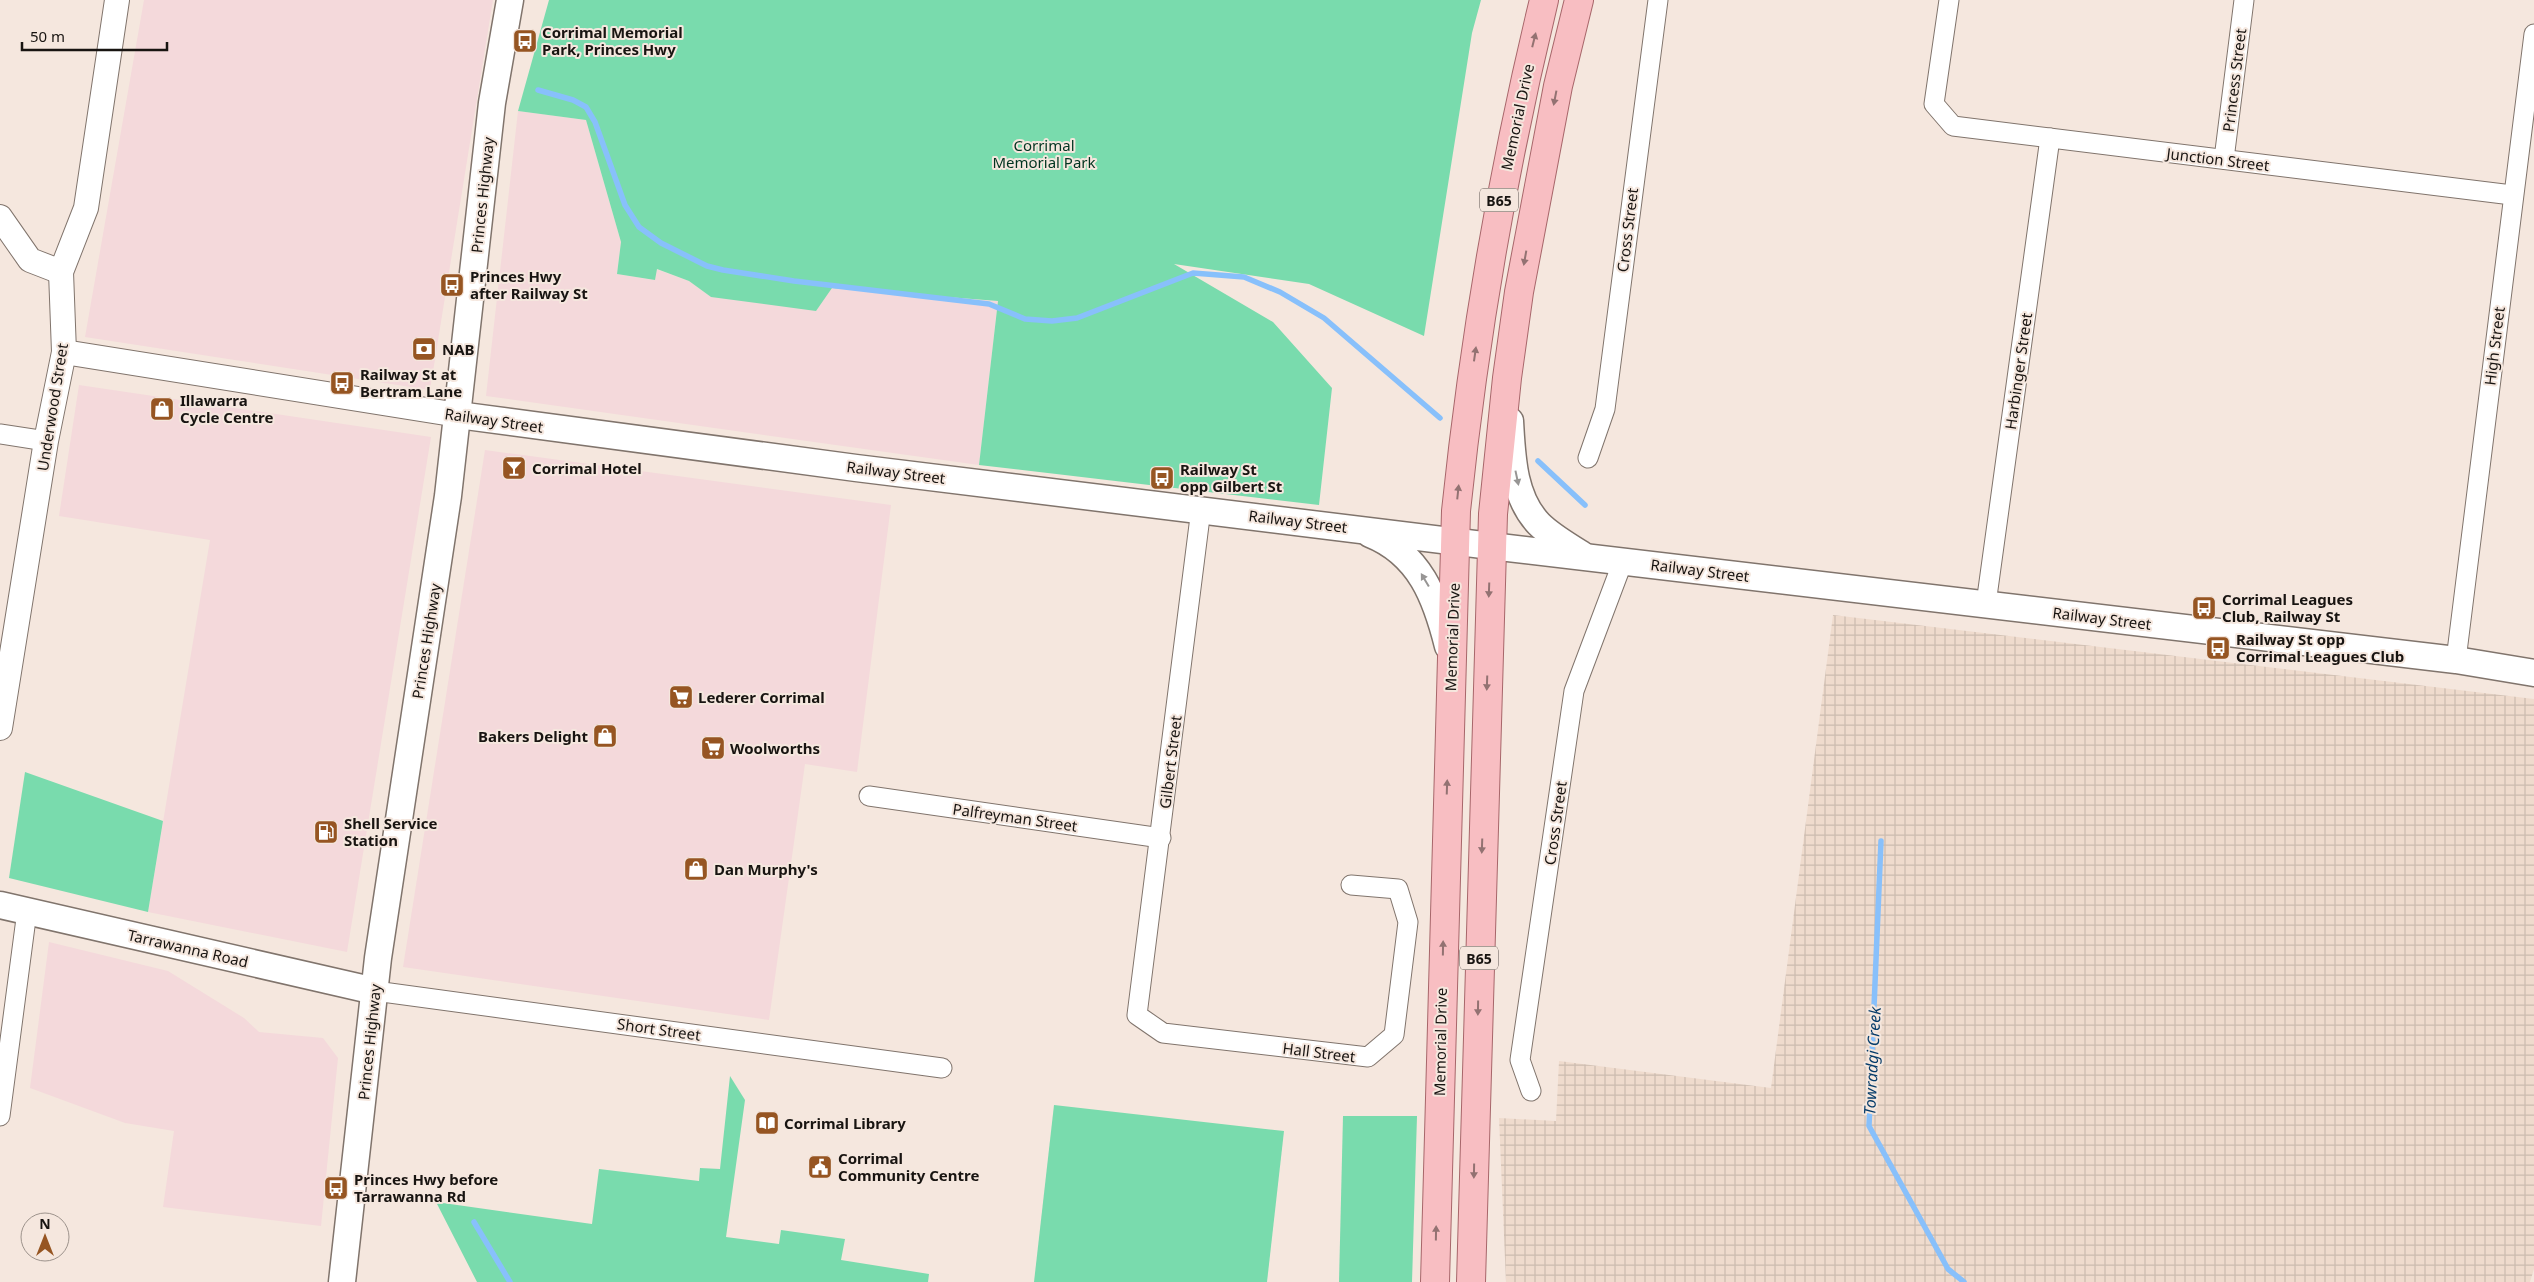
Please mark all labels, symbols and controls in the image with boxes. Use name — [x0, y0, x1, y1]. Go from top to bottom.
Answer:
scale bar — [22, 20, 168, 52]
place label: Corrimal Memorial Park, Princes Hwy — [542, 22, 683, 59]
text: 50 m — [30, 26, 65, 46]
street label: Princess Street — [2218, 26, 2250, 133]
bus stop icon: Corrimal Memorial Park, Princes Hwy — [512, 28, 538, 54]
one-way arrow — [1530, 33, 1538, 48]
street label: Memorial Drive — [1496, 62, 1538, 172]
one-way arrow — [1551, 91, 1559, 106]
park label: Corrimal Memorial Park — [992, 135, 1096, 172]
street label: Princes Highway — [466, 136, 498, 254]
street label: Junction Street — [2164, 143, 2271, 175]
street label: Cross Street — [1612, 186, 1642, 273]
road number: B65 — [1480, 188, 1518, 212]
one-way arrow — [1520, 250, 1528, 266]
place label: Princes Hwy after Railway St — [470, 266, 588, 303]
bus stop icon: Princes Hwy after Railway St — [439, 272, 465, 298]
street label: High Street — [2479, 305, 2509, 387]
street label: Harbinger Street — [2000, 311, 2036, 431]
bank icon: NAB — [411, 336, 437, 362]
place label: NAB — [442, 339, 475, 359]
street label: Underwood Street — [32, 341, 72, 472]
one-way arrow — [1471, 346, 1479, 362]
place label: Railway St at Bertram Lane — [360, 364, 462, 401]
bus stop icon: Railway St at Bertram Lane — [329, 370, 355, 396]
place label: Illawarra Cycle Centre — [180, 390, 274, 427]
shop icon: Illawarra Cycle Centre — [149, 396, 175, 422]
street label: Railway Street — [444, 403, 545, 437]
bar icon: Corrimal Hotel — [501, 455, 527, 481]
street label: Railway Street — [846, 456, 947, 488]
place label: Corrimal Hotel — [532, 458, 642, 478]
place label: Railway St opp Gilbert St — [1180, 459, 1283, 496]
bus stop icon: Railway St opp Gilbert St — [1149, 465, 1175, 491]
one-way arrow — [1513, 471, 1521, 487]
one-way arrow — [1455, 484, 1463, 500]
street label: Railway Street — [1248, 505, 1349, 537]
street label: Railway Street — [1650, 554, 1751, 586]
one-way arrow — [1420, 574, 1429, 587]
street label: Princes Highway — [407, 582, 445, 700]
street label: Memorial Drive — [1440, 582, 1464, 692]
one-way arrow — [1485, 582, 1493, 598]
place label: Corrimal Leagues Club, Railway St — [2222, 589, 2353, 626]
bus stop icon: Corrimal Leagues Club, Railway St — [2191, 595, 2217, 621]
street label: Railway Street — [2052, 602, 2153, 634]
place label: Railway St opp Corrimal Leagues Club — [2236, 629, 2404, 666]
bus stop icon: Railway St opp Corrimal Leagues Club — [2205, 635, 2231, 661]
one-way arrow — [1482, 675, 1490, 691]
supermarket icon: Lederer Corrimal — [668, 684, 694, 710]
place label: Lederer Corrimal — [698, 687, 825, 707]
street label: Gilbert Street — [1154, 714, 1186, 810]
shop icon: Bakers Delight — [592, 723, 618, 749]
place label: Bakers Delight — [478, 726, 588, 746]
supermarket icon: Woolworths — [700, 735, 726, 761]
place label: Woolworths — [730, 738, 820, 758]
one-way arrow — [1444, 779, 1452, 795]
street label: Cross Street — [1539, 779, 1571, 866]
street label: Palfreyman Street — [951, 798, 1079, 836]
place label: Shell Service Station — [344, 813, 438, 850]
fuel station icon: Shell Service Station — [313, 819, 339, 845]
one-way arrow — [1478, 838, 1486, 854]
shop icon: Dan Murphy's — [683, 856, 709, 882]
place label: Dan Murphy's — [714, 859, 818, 879]
street label: Tarrawanna Road — [126, 924, 250, 972]
one-way arrow — [1439, 940, 1447, 956]
road number: B65 — [1460, 946, 1498, 970]
street label: Princes Highway — [353, 983, 385, 1101]
street label: Memorial Drive — [1429, 988, 1451, 1096]
one-way arrow — [1473, 1000, 1481, 1016]
water label: Towradgi Creek — [1858, 1005, 1886, 1116]
street label: Short Street — [616, 1013, 703, 1045]
street label: Hall Street — [1282, 1038, 1357, 1066]
library icon: Corrimal Library — [754, 1110, 780, 1136]
place label: Corrimal Library — [784, 1113, 906, 1133]
place label: Corrimal Community Centre — [838, 1148, 979, 1185]
public building icon: Corrimal Community Centre — [807, 1154, 833, 1180]
one-way arrow — [1469, 1163, 1477, 1179]
place label: Princes Hwy before Tarrawanna Rd — [354, 1169, 498, 1206]
bus stop icon: Princes Hwy before Tarrawanna Rd — [323, 1175, 349, 1201]
north arrow — [20, 1212, 70, 1262]
text: N — [39, 1214, 51, 1233]
one-way arrow — [1432, 1225, 1440, 1241]

